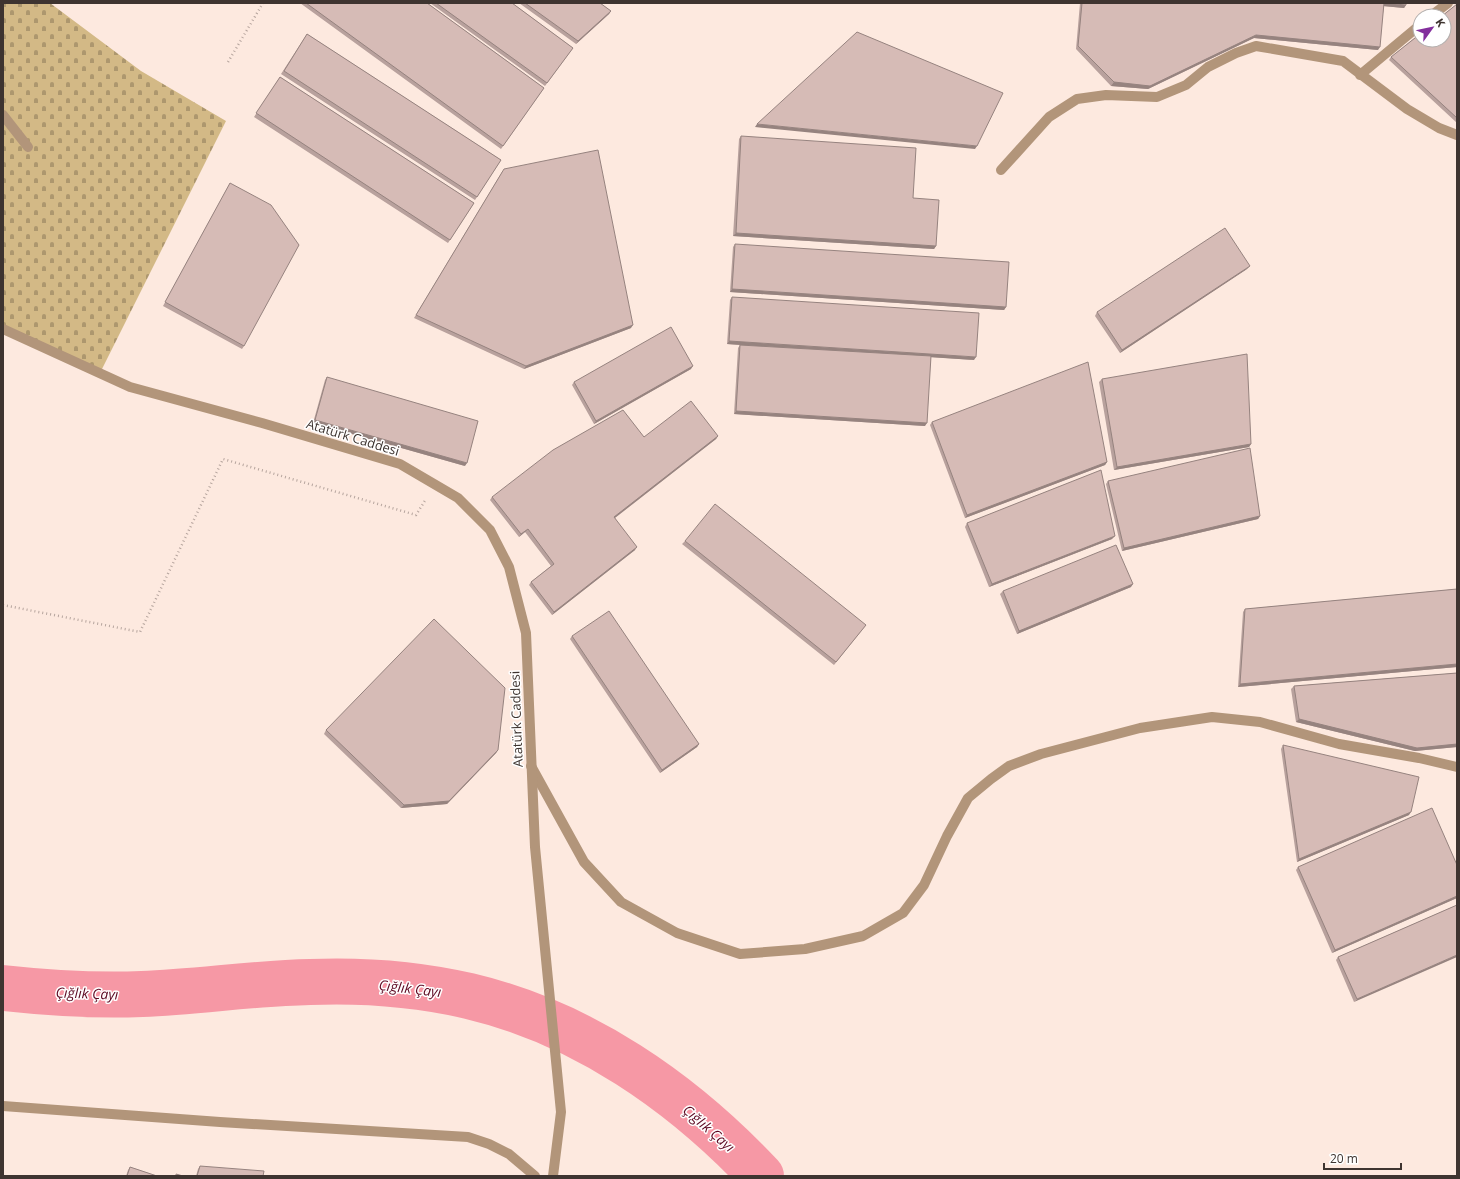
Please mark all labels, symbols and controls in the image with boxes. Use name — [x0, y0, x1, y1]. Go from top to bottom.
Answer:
north arrow — [1412, 8, 1452, 48]
text: K — [1433, 15, 1449, 30]
street label: Atatürk Caddesi — [304, 414, 402, 460]
street label: Atatürk Caddesi — [505, 671, 527, 767]
water label: Çığlık Çayı — [378, 975, 443, 1001]
water label: Çığlık Çayı — [55, 982, 119, 1004]
water label: Çığlık Çayı — [679, 1100, 739, 1156]
scale bar — [1324, 1145, 1401, 1171]
text: 20 m — [1330, 1150, 1358, 1167]

